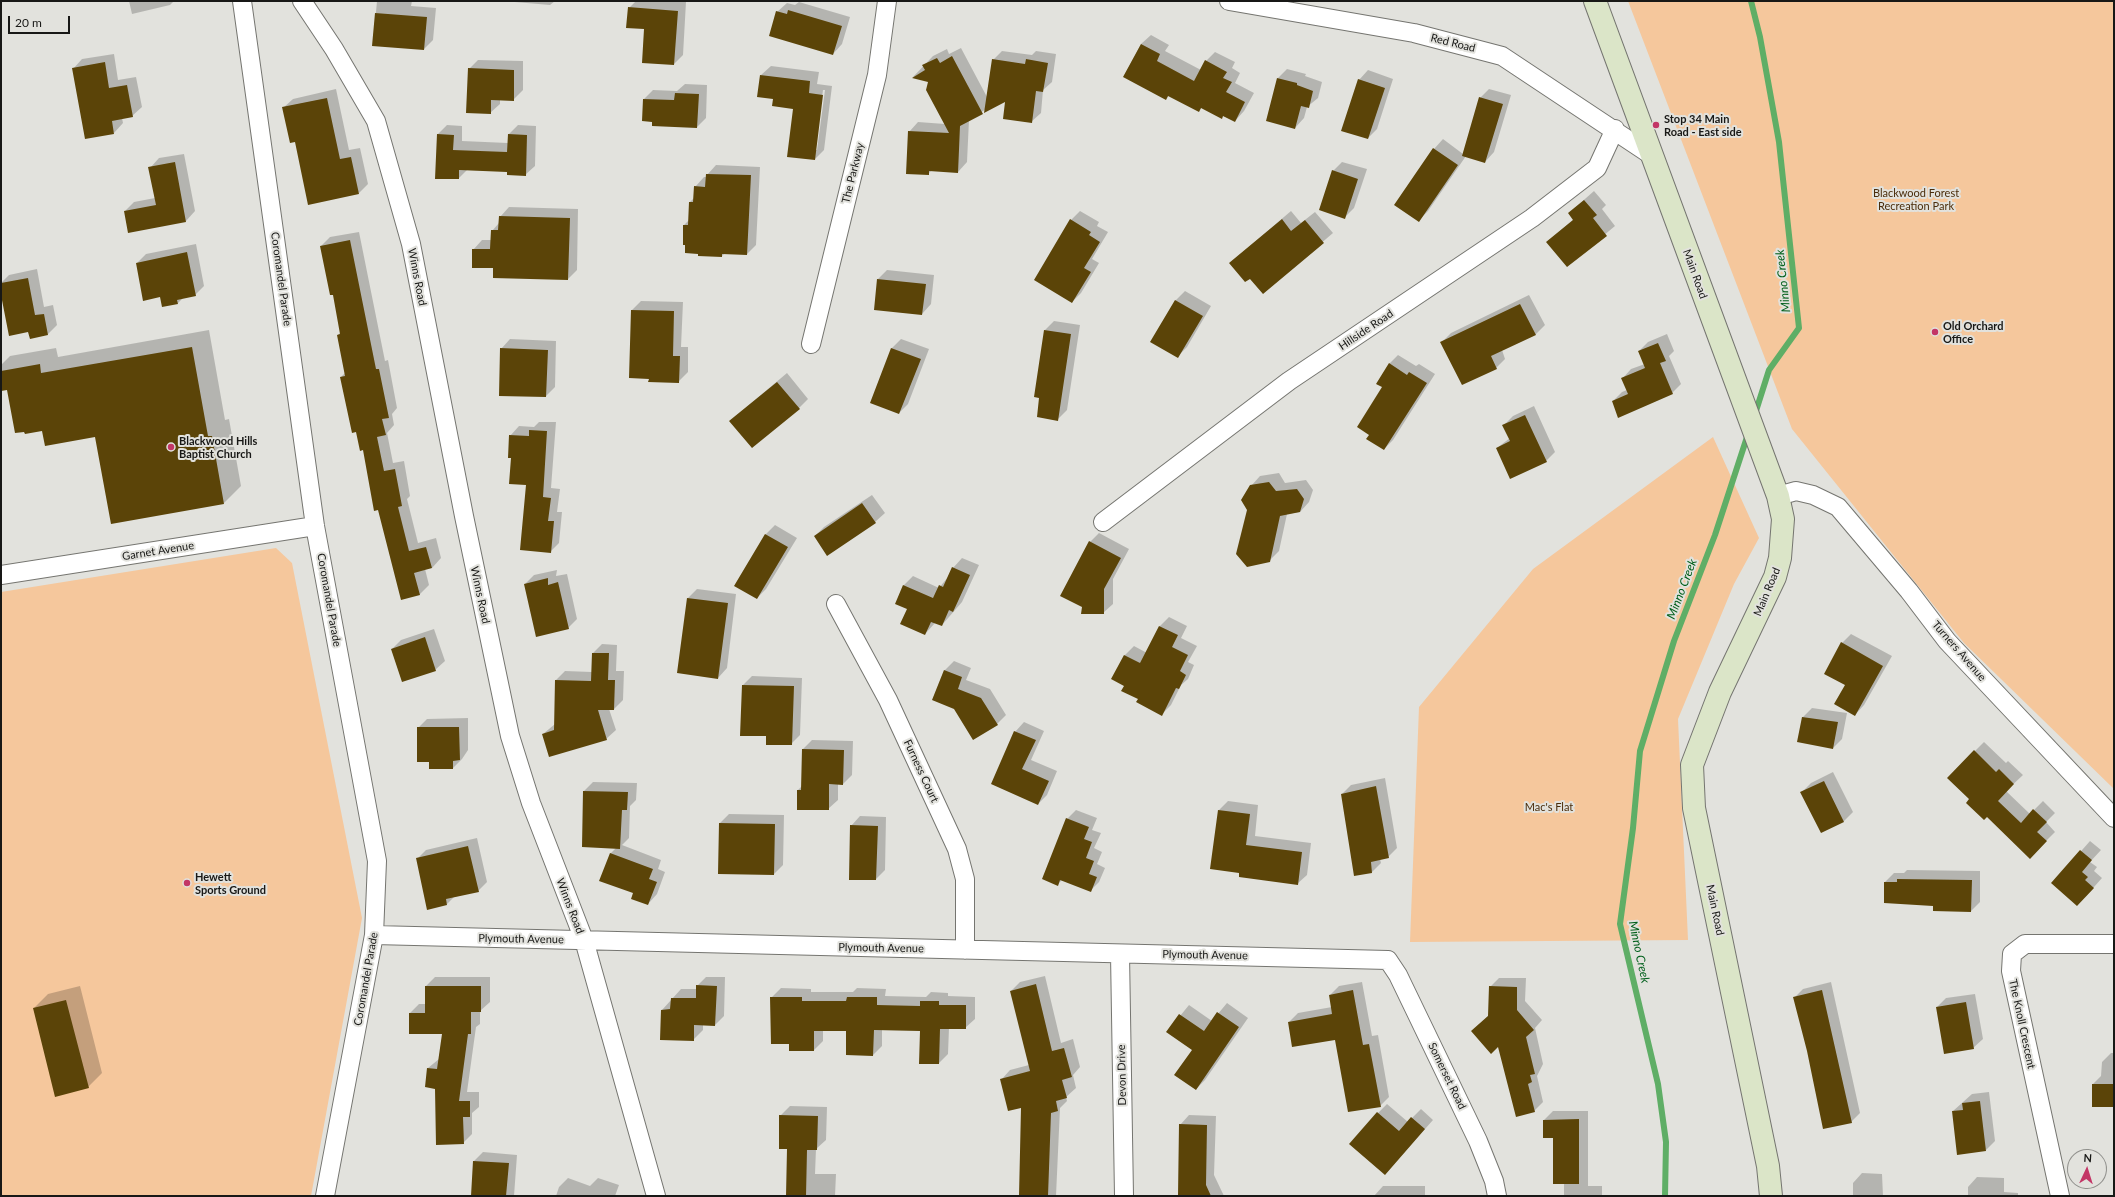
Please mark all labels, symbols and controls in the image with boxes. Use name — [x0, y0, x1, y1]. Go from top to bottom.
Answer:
scale bar — [10, 8, 72, 34]
text: 20 m — [15, 15, 42, 30]
street label: Red Road — [1429, 31, 1477, 55]
place label: Stop 34 Main Road - East side — [1664, 112, 1742, 138]
marker: Stop 34 Main Road - East side — [1651, 120, 1661, 130]
street label: The Parkway — [839, 141, 867, 205]
park label: Blackwood Forest Recreation Park — [1873, 186, 1959, 212]
street label: Coromandel Parade — [268, 231, 294, 327]
street label: Winns Road — [405, 247, 429, 307]
street label: Main Road — [1680, 248, 1710, 300]
water label: Minno Creek — [1773, 249, 1793, 313]
street label: Hillside Road — [1336, 307, 1396, 353]
place label: Old Orchard Office — [1943, 319, 2003, 345]
marker: Old Orchard Office — [1930, 327, 1940, 337]
place label: Blackwood Hills Baptist Church — [179, 434, 257, 460]
marker: Blackwood Hills Baptist Church — [166, 442, 176, 452]
street label: Garnet Avenue — [121, 539, 195, 563]
street label: Coromandel Parade — [314, 552, 344, 648]
water label: Minno Creek — [1664, 557, 1700, 621]
street label: Winns Road — [467, 565, 493, 625]
street label: Main Road — [1751, 566, 1783, 618]
street label: Turners Avenue — [1929, 618, 1989, 684]
street label: Furness Court — [901, 737, 941, 805]
park label: Mac's Flat — [1525, 800, 1573, 814]
place label: Hewett Sports Ground — [195, 870, 266, 896]
street label: Winns Road — [553, 876, 587, 936]
marker: Hewett Sports Ground — [182, 878, 192, 888]
street label: Main Road — [1703, 883, 1727, 937]
water label: Minno Creek — [1625, 920, 1653, 984]
street label: Coromandel Parade — [351, 931, 381, 1027]
street label: Plymouth Avenue — [478, 932, 564, 946]
street label: Plymouth Avenue — [838, 941, 924, 955]
street label: Plymouth Avenue — [1162, 948, 1248, 962]
street label: The Knoll Crescent — [2006, 978, 2038, 1070]
street label: Somerset Road — [1425, 1040, 1469, 1112]
street label: Devon Drive — [1115, 1044, 1129, 1106]
north arrow — [2067, 1149, 2107, 1189]
text: N — [2083, 1151, 2092, 1164]

